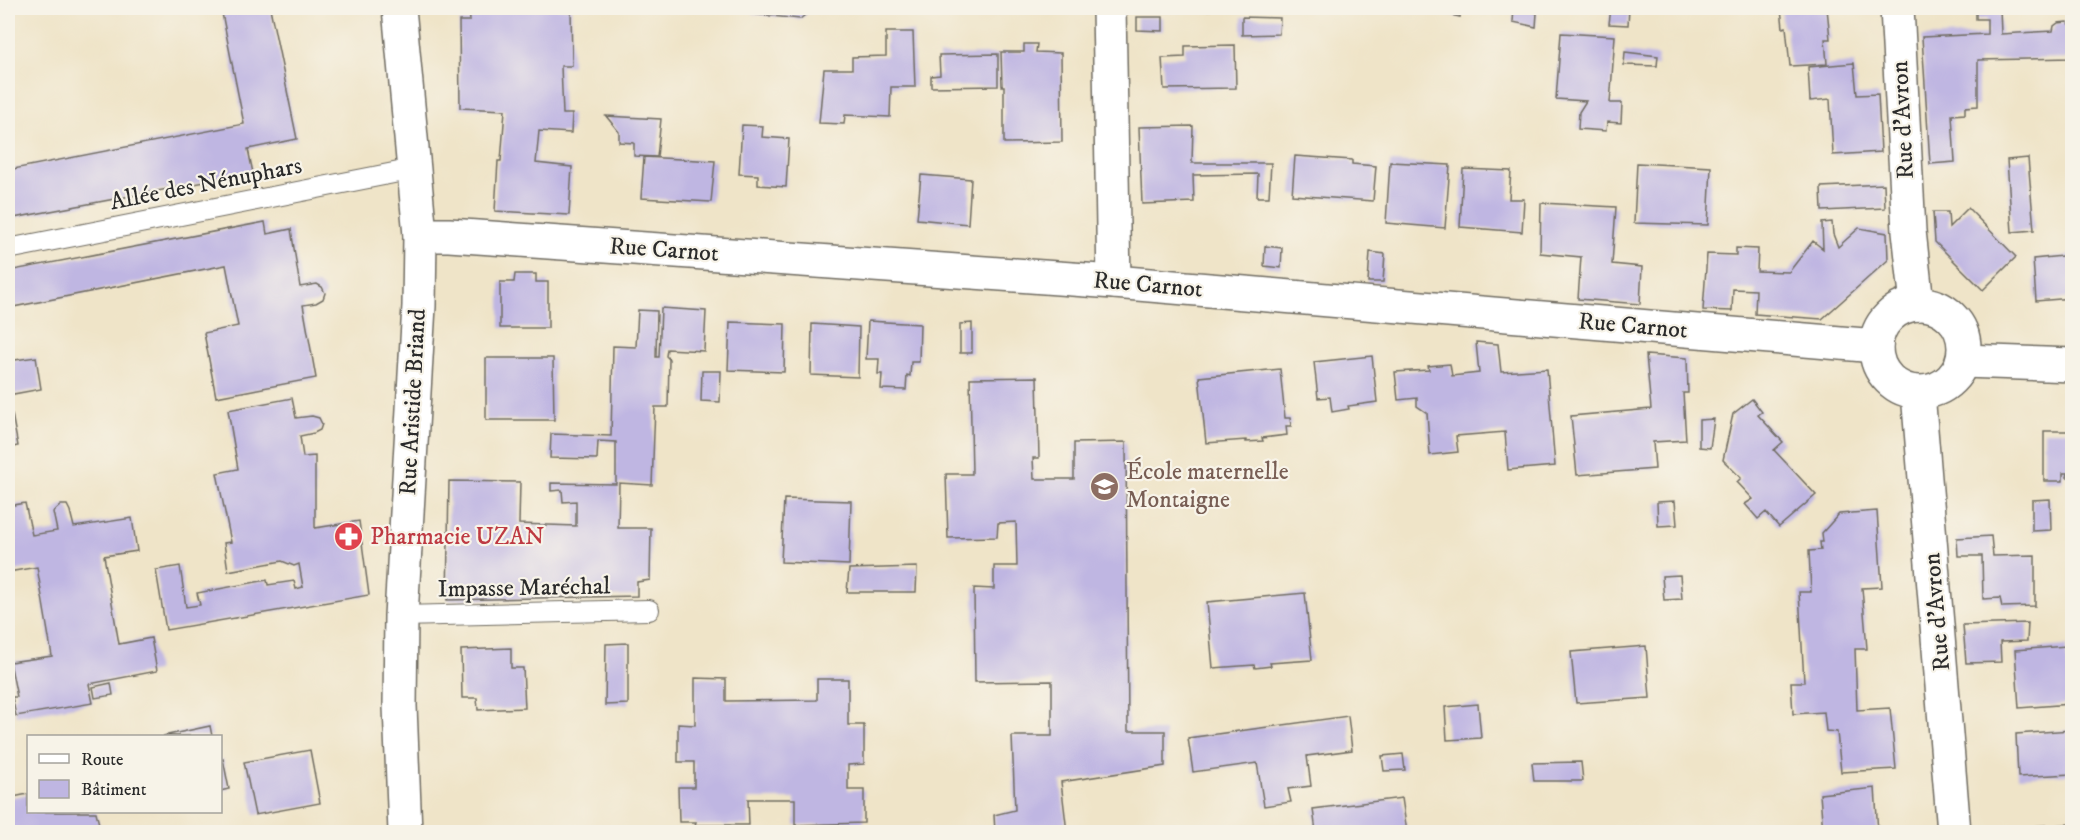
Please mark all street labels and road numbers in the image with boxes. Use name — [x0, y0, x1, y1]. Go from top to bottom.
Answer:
street label: Rue d'Avron — [1885, 60, 1921, 180]
street label: Allée des Nénuphars — [108, 151, 304, 217]
street label: Rue Carnot — [608, 231, 720, 269]
street label: Rue Carnot — [1092, 265, 1204, 305]
street label: Rue Carnot — [1577, 306, 1689, 346]
street label: Rue Aristide Briand — [393, 308, 433, 496]
street label: Rue d'Avron — [1917, 551, 1957, 672]
street label: Impasse Maréchal — [437, 571, 611, 605]

